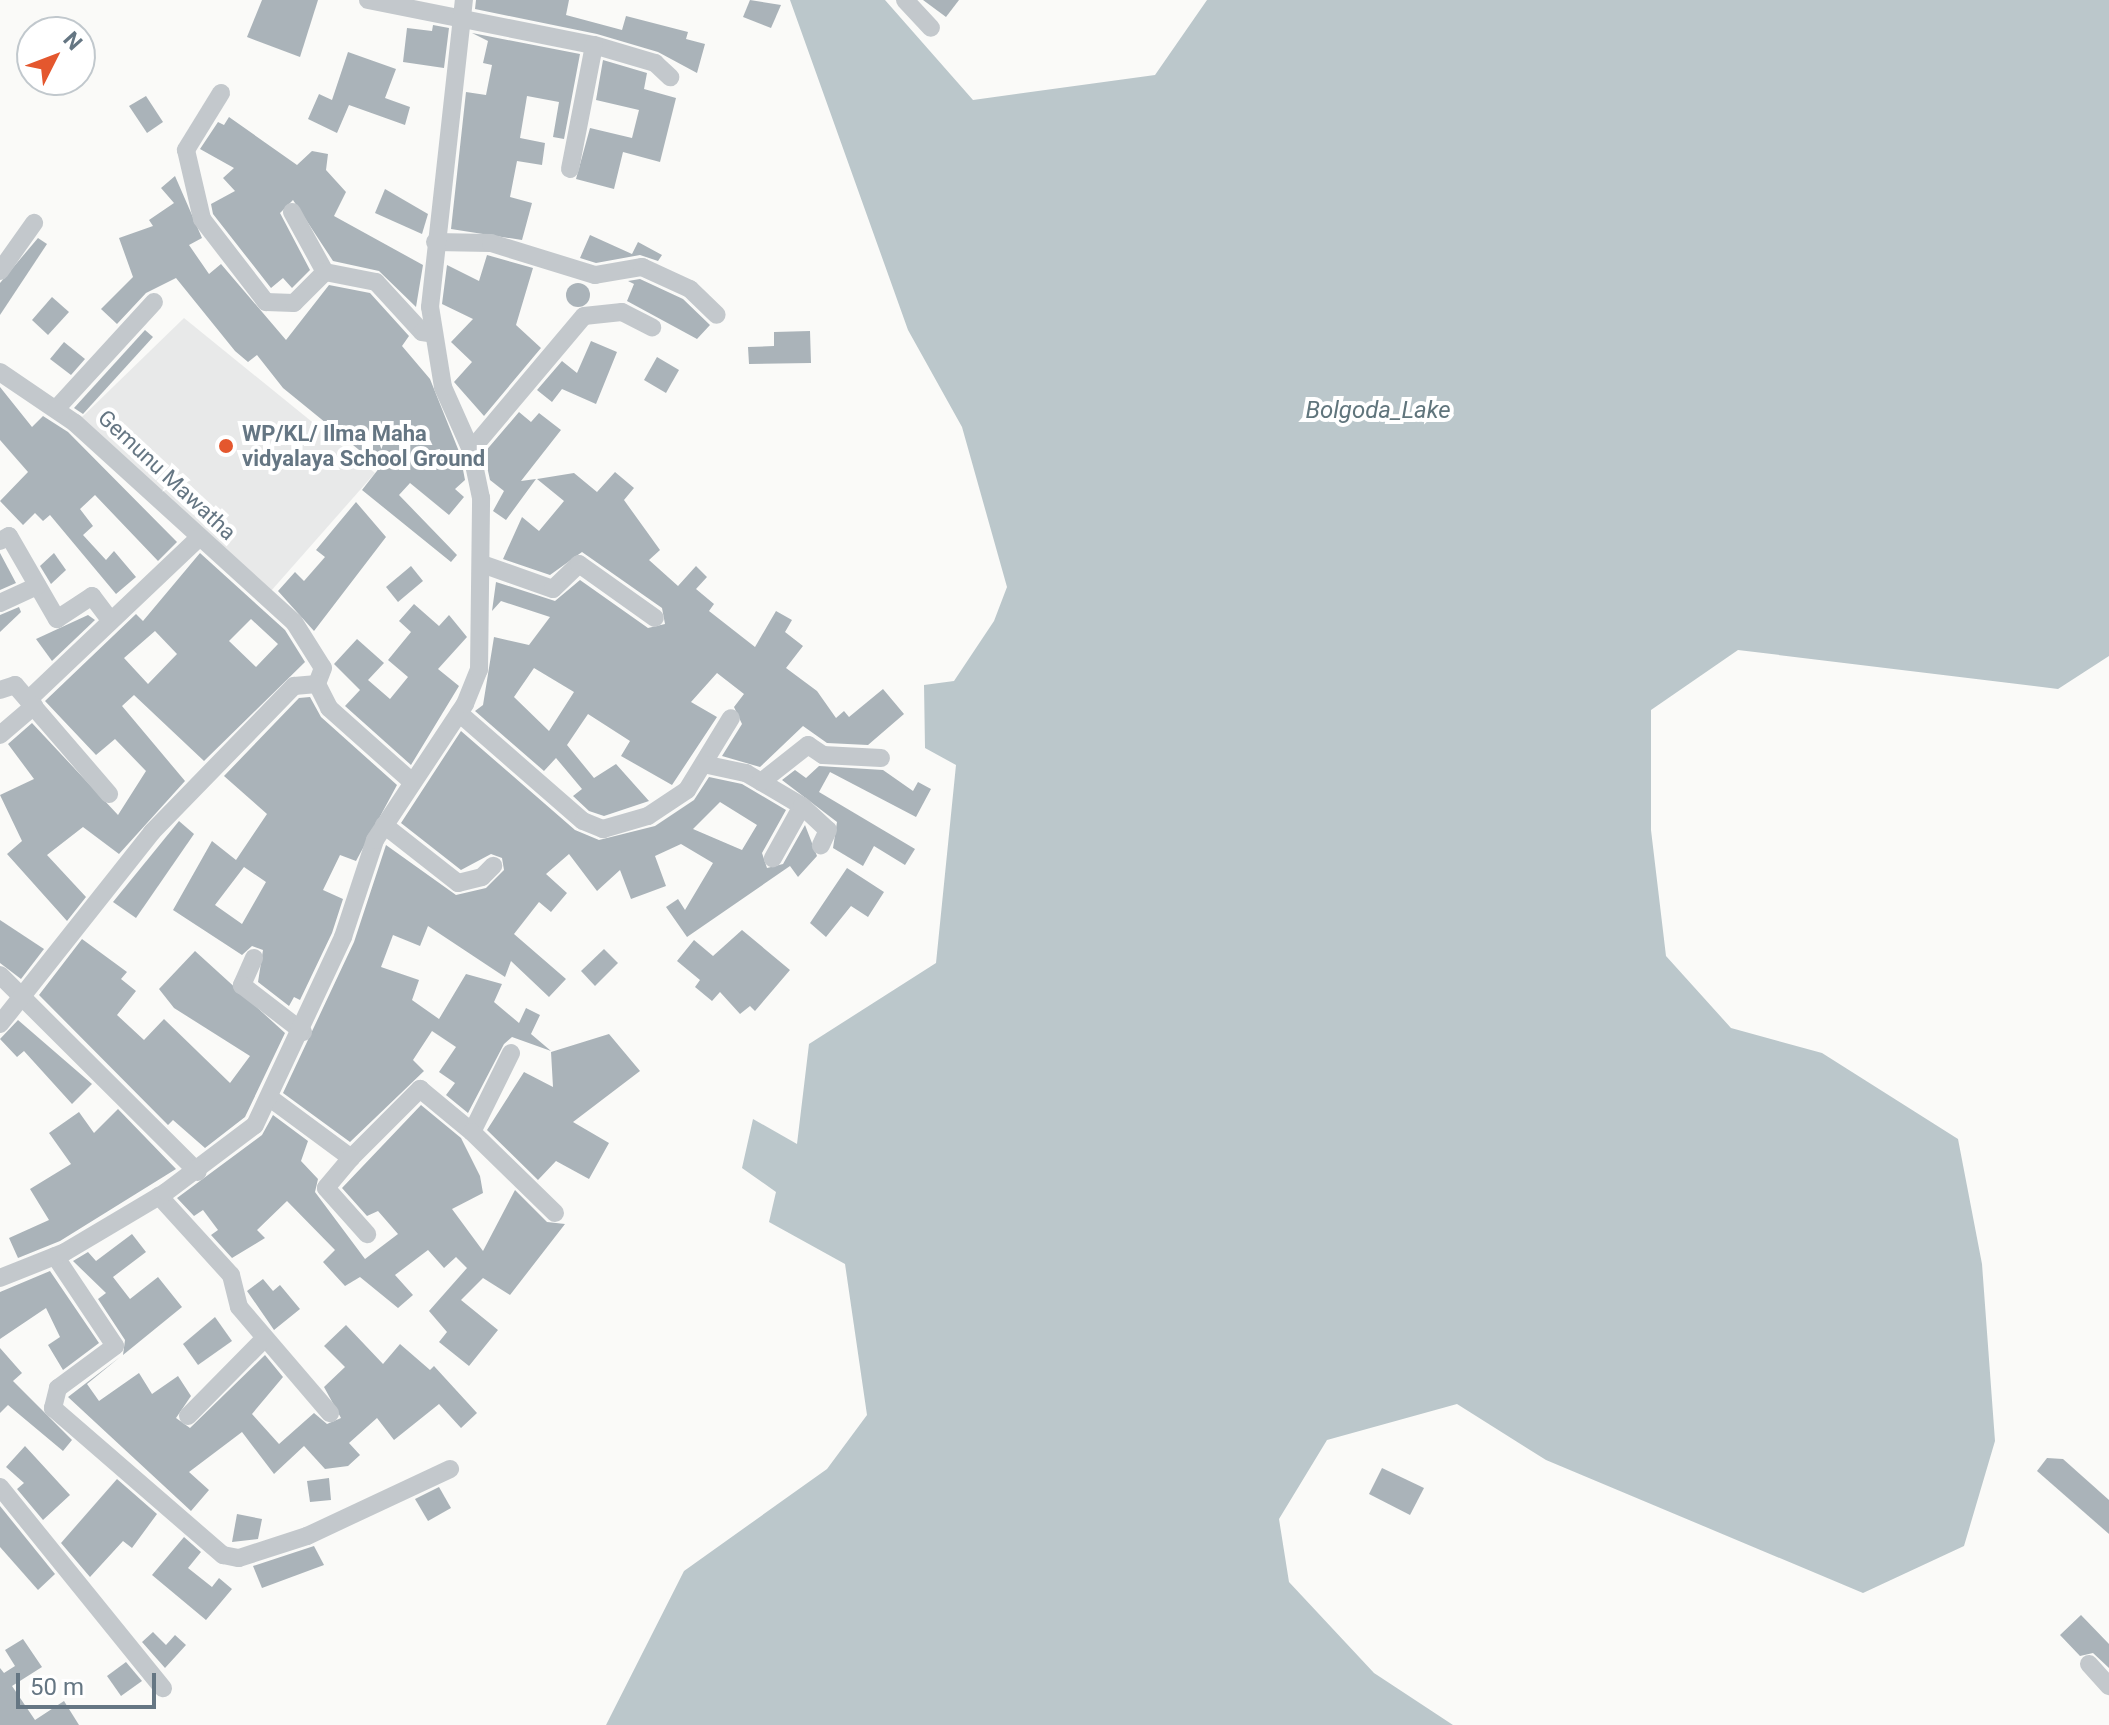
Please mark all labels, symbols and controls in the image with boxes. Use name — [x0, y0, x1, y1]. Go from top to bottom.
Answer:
north arrow — [16, 16, 96, 96]
text: N — [58, 27, 87, 55]
water label: Bolgoda_Lake — [1305, 397, 1451, 425]
street label: Gemunu Mawatha — [93, 404, 241, 546]
place label: WP/KL/ Ilma Maha vidyalaya School Ground — [242, 420, 485, 472]
marker: WP/KL/ Ilma Maha vidyalaya School Ground — [217, 437, 235, 455]
scale bar — [20, 1657, 160, 1707]
text: 50 m — [30, 1673, 84, 1701]

